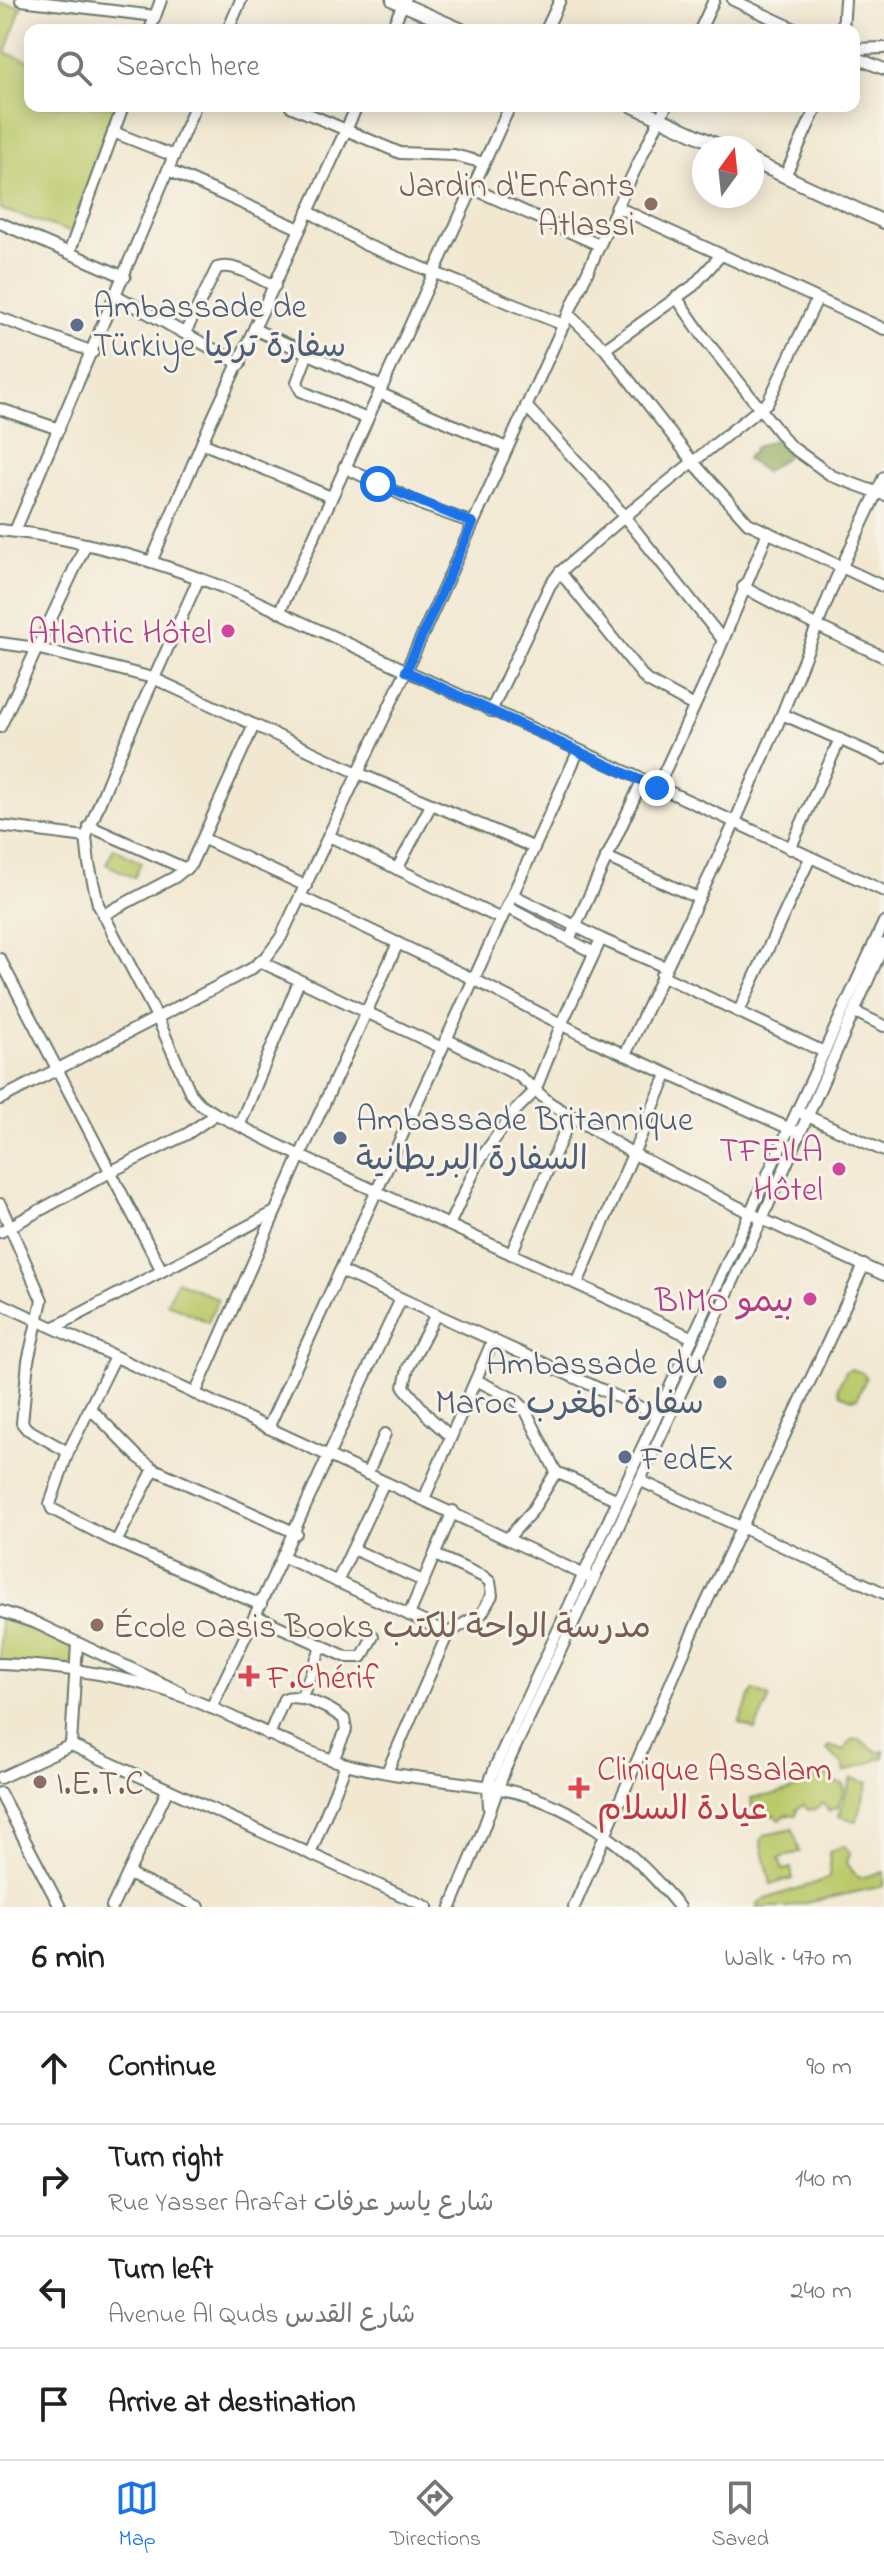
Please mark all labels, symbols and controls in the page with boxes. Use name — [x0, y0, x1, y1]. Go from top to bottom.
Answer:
search box — [24, 24, 860, 112]
icon: search — [52, 46, 96, 90]
text: Search here — [116, 46, 260, 90]
north arrow — [692, 136, 764, 208]
place label: Jardin d'Enfants Atlassi — [399, 163, 635, 252]
marker: Jardin d'Enfants Atlassi — [642, 195, 660, 213]
place label: Ambassade de Türkiye سفارة تركيا — [93, 284, 346, 373]
marker: Ambassade de Türkiye سفارة تركيا — [68, 316, 86, 334]
route start — [360, 466, 396, 502]
place label: Atlantic Hôtel — [28, 610, 212, 660]
marker: Atlantic Hôtel — [219, 622, 237, 640]
route end — [639, 770, 675, 806]
place label: Ambassade Britannique السفارة البريطانية — [356, 1097, 694, 1186]
place label: TFEILA Hôtel — [719, 1128, 823, 1217]
marker: Ambassade Britannique السفارة البريطانية — [331, 1129, 349, 1147]
marker: TFEILA Hôtel — [830, 1160, 848, 1178]
place label: BIMO بيمو — [654, 1278, 794, 1328]
marker: BIMO بيمو — [801, 1290, 819, 1308]
place label: Ambassade du Maroc سفارة المغرب — [435, 1341, 704, 1430]
marker: Ambassade du Maroc سفارة المغرب — [711, 1373, 729, 1391]
place label: FedEx — [640, 1436, 733, 1486]
marker: FedEx — [616, 1448, 634, 1466]
place label: École Oasis Books مدرسة الواحة للكتب — [113, 1604, 651, 1654]
marker: École Oasis Books مدرسة الواحة للكتب — [88, 1616, 106, 1634]
place label: F.Chérif — [266, 1655, 379, 1705]
marker: F.Chérif — [238, 1665, 260, 1687]
place label: Clinique Assalam عيادة السلام — [597, 1747, 832, 1836]
place label: I.E.T.C — [56, 1761, 144, 1811]
marker: I.E.T.C — [31, 1773, 49, 1791]
marker: Clinique Assalam عيادة السلام — [568, 1777, 590, 1799]
text: 6 min — [32, 1934, 105, 1984]
text: Walk · 470 m — [724, 1940, 852, 1978]
icon: ahead — [32, 2046, 76, 2090]
text: Continue — [108, 2046, 216, 2090]
text: 90 m — [806, 2049, 852, 2087]
text: Turn right — [108, 2137, 223, 2181]
icon: right — [32, 2158, 76, 2202]
text: 140 m — [795, 2161, 852, 2199]
text: Rue Yasser Arafat شارع ياسر عرفات — [108, 2185, 494, 2223]
text: Turn left — [108, 2249, 213, 2293]
icon: left — [32, 2270, 76, 2314]
text: 240 m — [790, 2273, 852, 2311]
text: Avenue Al Quds شارع القدس — [108, 2297, 415, 2335]
icon: arrive — [32, 2382, 76, 2426]
text: Arrive at destination — [108, 2382, 356, 2426]
tab: Map — [115, 2476, 159, 2556]
tab: Directions — [390, 2476, 481, 2556]
tab: Saved — [711, 2476, 769, 2556]

